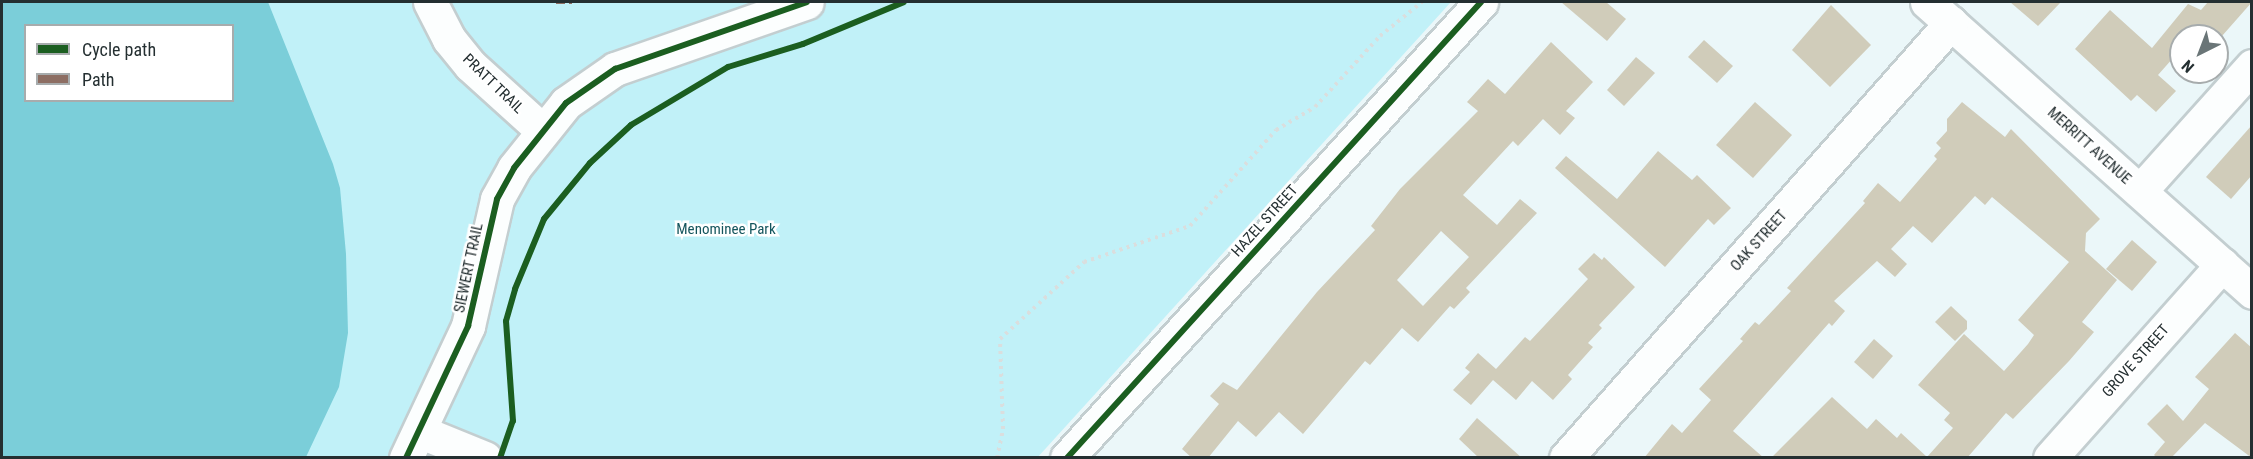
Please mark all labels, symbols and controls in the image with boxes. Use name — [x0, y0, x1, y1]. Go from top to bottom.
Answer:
legend — [24, 24, 234, 102]
north arrow — [2169, 24, 2229, 84]
text: Cycle path — [82, 39, 156, 60]
street label: PRATT TRAIL — [459, 50, 527, 118]
text: N — [2178, 56, 2198, 77]
text: Path — [82, 69, 115, 90]
street label: MERRITT AVENUE — [2043, 104, 2135, 188]
street label: HAZEL STREET — [1228, 181, 1302, 261]
street label: OAK STREET — [1727, 207, 1791, 275]
street label: SIEWERT TRAIL — [451, 221, 487, 315]
park label: Menominee Park — [676, 221, 776, 239]
street label: GROVE STREET — [2099, 321, 2173, 401]

